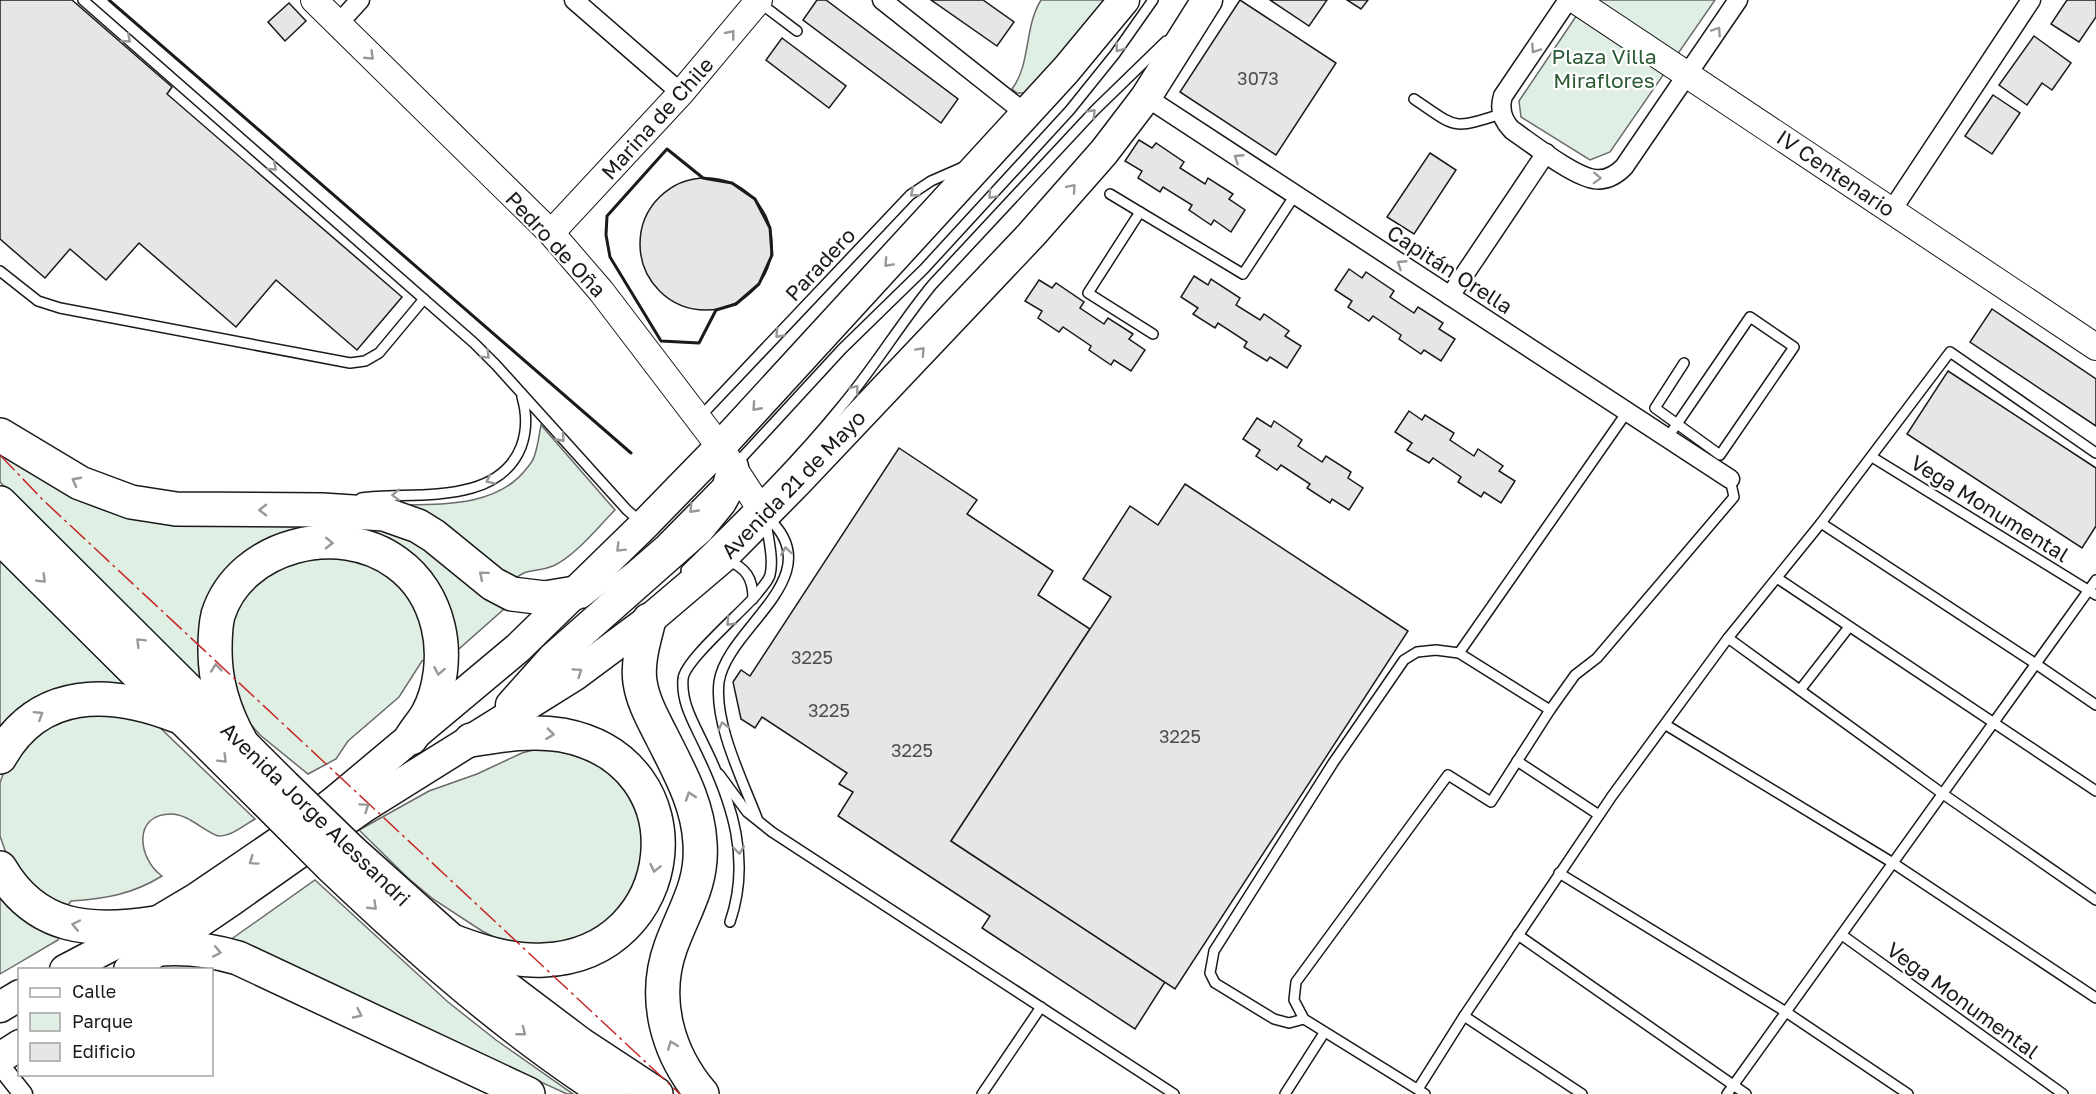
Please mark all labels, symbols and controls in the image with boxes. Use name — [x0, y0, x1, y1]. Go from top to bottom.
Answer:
one-way arrow — [1710, 27, 1721, 38]
one-way arrow — [724, 30, 735, 41]
one-way arrow — [120, 32, 131, 43]
one-way arrow — [1115, 41, 1126, 52]
one-way arrow — [1531, 42, 1542, 53]
park label: Plaza Villa Miraflores — [1551, 43, 1657, 93]
one-way arrow — [364, 49, 374, 60]
street label: Marina de Chile — [595, 51, 719, 185]
house number: 3073 — [1237, 67, 1279, 89]
one-way arrow — [1085, 109, 1096, 120]
street label: IV Centenario — [1772, 124, 1900, 222]
one-way arrow — [1234, 153, 1244, 165]
one-way arrow — [266, 160, 277, 171]
one-way arrow — [1593, 171, 1602, 184]
one-way arrow — [1065, 184, 1076, 195]
street label: Pedro de Oña — [500, 186, 612, 302]
one-way arrow — [910, 186, 921, 197]
one-way arrow — [988, 189, 999, 199]
street label: Capitán Orella — [1382, 219, 1518, 319]
street label: Paradero — [779, 222, 861, 306]
one-way arrow — [884, 256, 895, 267]
one-way arrow — [1397, 261, 1408, 272]
one-way arrow — [775, 327, 786, 338]
one-way arrow — [480, 348, 490, 359]
one-way arrow — [913, 348, 924, 359]
one-way arrow — [848, 385, 859, 396]
one-way arrow — [752, 400, 763, 411]
street label: Avenida 21 de Mayo — [715, 404, 871, 564]
one-way arrow — [554, 431, 565, 442]
street label: Vega Monumental — [1906, 449, 2074, 567]
one-way arrow — [485, 473, 496, 485]
one-way arrow — [72, 477, 83, 488]
one-way arrow — [391, 489, 400, 502]
one-way arrow — [689, 502, 700, 513]
one-way arrow — [259, 504, 268, 516]
one-way arrow — [324, 537, 333, 549]
one-way arrow — [617, 541, 628, 552]
one-way arrow — [781, 547, 793, 556]
one-way arrow — [34, 571, 45, 582]
one-way arrow — [479, 572, 490, 583]
one-way arrow — [727, 614, 738, 625]
one-way arrow — [136, 638, 146, 649]
house number: 3225 — [791, 646, 833, 668]
one-way arrow — [210, 663, 223, 672]
one-way arrow — [434, 667, 446, 676]
one-way arrow — [572, 668, 583, 679]
house number: 3225 — [808, 699, 850, 721]
one-way arrow — [33, 710, 43, 722]
street label: Avenida Jorge Alessandri — [216, 717, 416, 911]
one-way arrow — [718, 721, 730, 732]
house number: 3225 — [1159, 725, 1201, 747]
one-way arrow — [546, 727, 555, 740]
house number: 3225 — [891, 739, 933, 761]
one-way arrow — [216, 751, 227, 762]
one-way arrow — [684, 791, 697, 802]
one-way arrow — [358, 803, 369, 814]
one-way arrow — [732, 845, 745, 854]
one-way arrow — [248, 854, 259, 865]
one-way arrow — [649, 862, 662, 872]
one-way arrow — [366, 899, 377, 910]
one-way arrow — [72, 919, 82, 932]
street label: Vega Monumental — [1882, 936, 2044, 1064]
one-way arrow — [211, 945, 221, 958]
legend — [18, 968, 213, 1076]
text: Calle — [72, 980, 116, 1002]
one-way arrow — [352, 1007, 363, 1019]
text: Parque — [72, 1010, 133, 1032]
one-way arrow — [515, 1025, 526, 1036]
text: Edificio — [72, 1040, 136, 1062]
one-way arrow — [667, 1040, 679, 1051]

